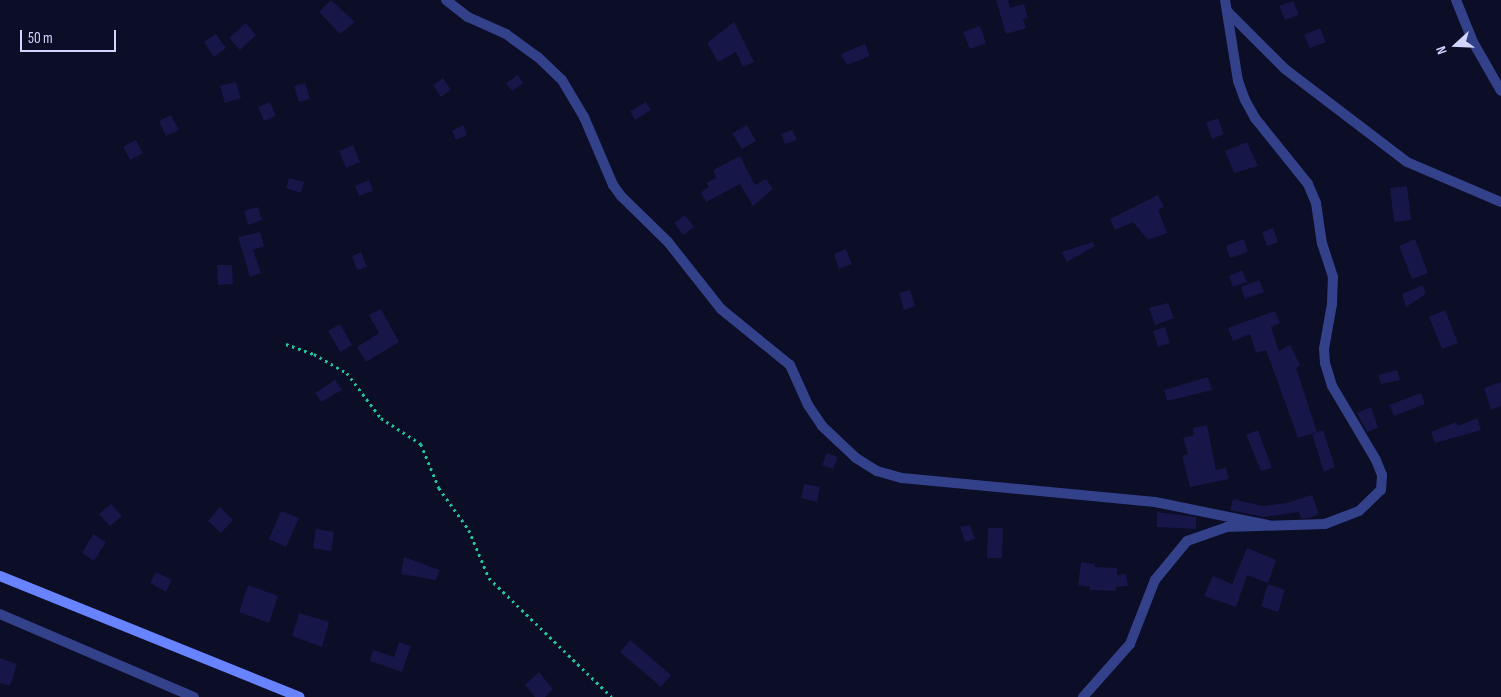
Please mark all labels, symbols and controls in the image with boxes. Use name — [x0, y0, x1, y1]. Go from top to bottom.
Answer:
scale bar — [22, 20, 119, 52]
north arrow — [1431, 20, 1481, 70]
text: 50 m — [28, 29, 53, 48]
text: N — [1432, 44, 1451, 57]

